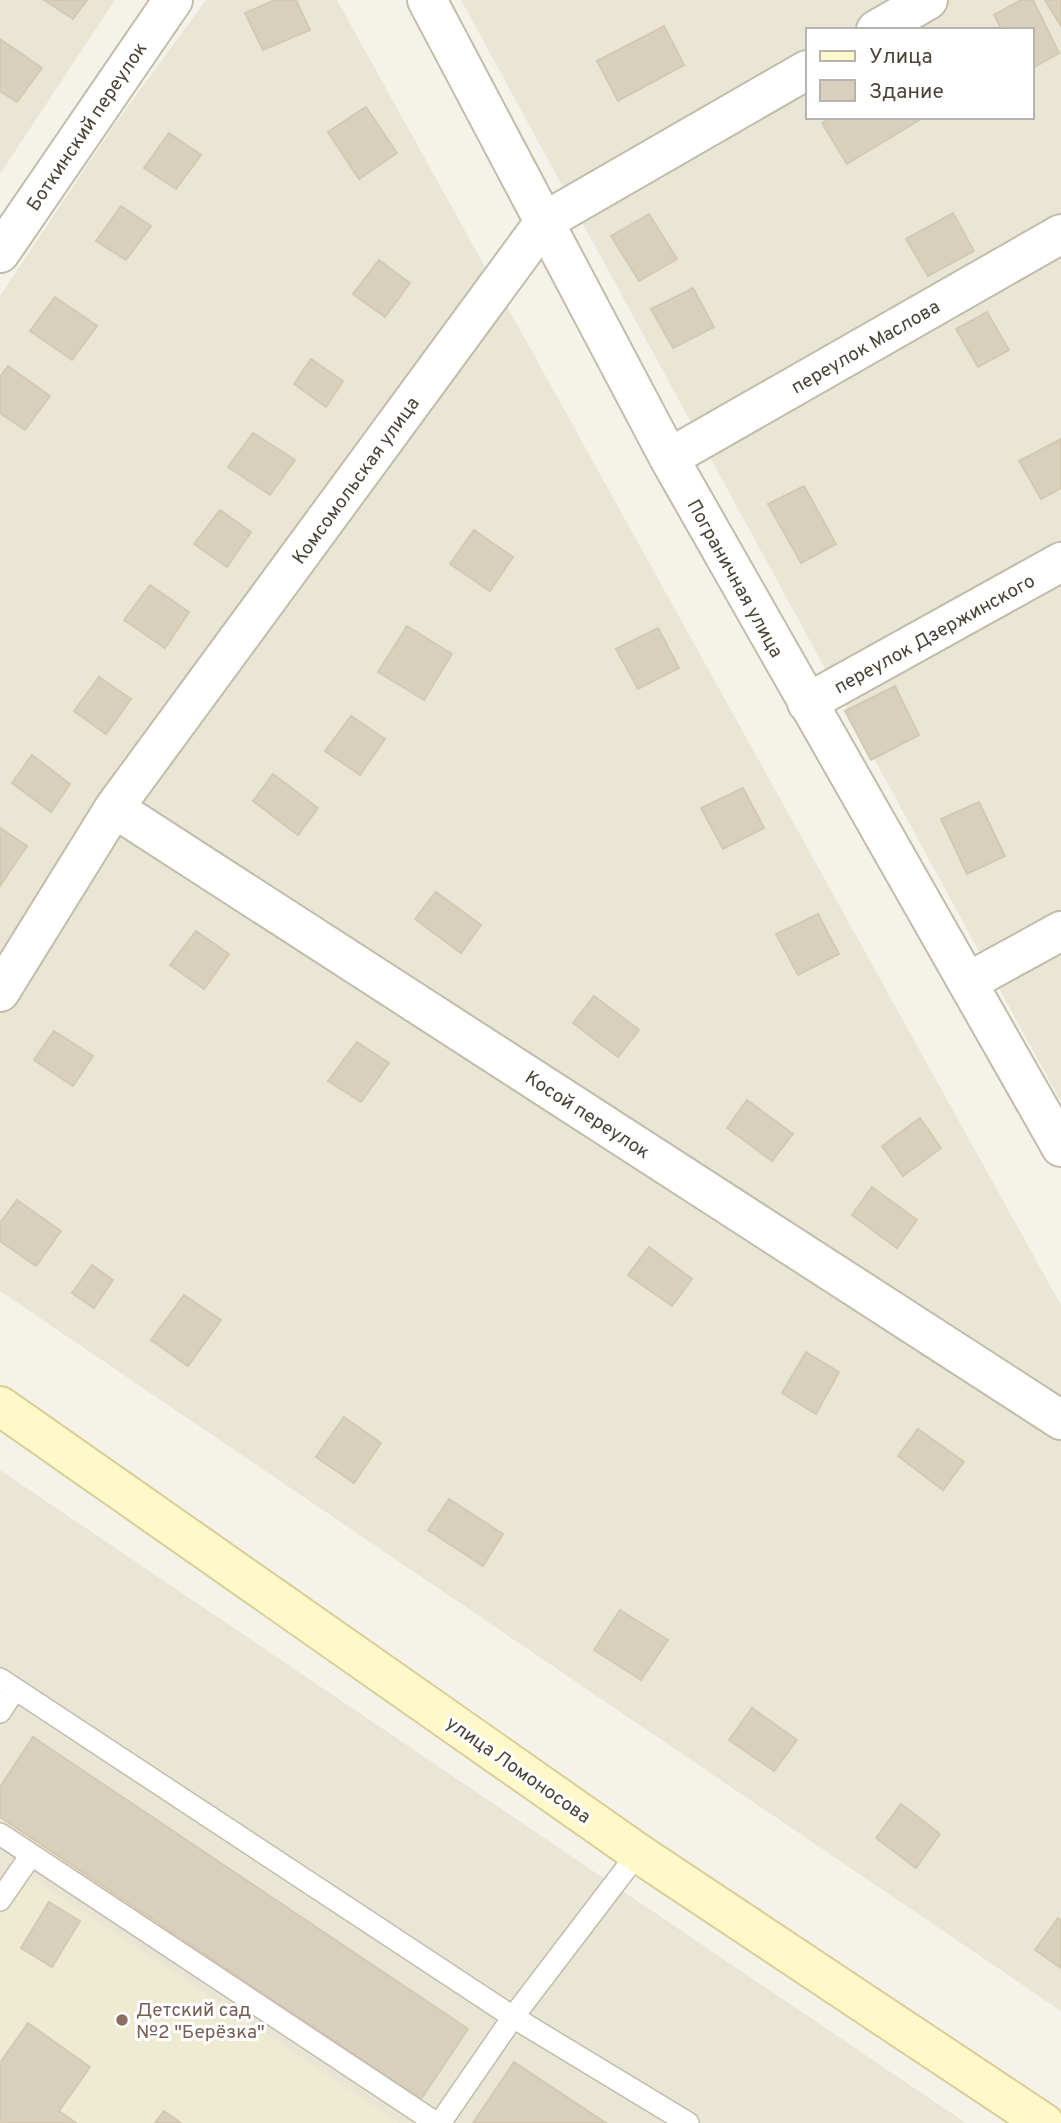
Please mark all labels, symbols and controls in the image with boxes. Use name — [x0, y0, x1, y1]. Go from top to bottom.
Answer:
legend — [806, 28, 1033, 119]
street label: Боткинский переулок — [22, 38, 153, 216]
text: Улица — [869, 44, 933, 71]
text: Здание — [869, 79, 944, 106]
street label: переулок Маслова — [787, 295, 945, 400]
street label: Комсомольская улица — [288, 393, 426, 570]
street label: Пограничная улица — [681, 495, 788, 663]
street label: переулок Дзержинского — [830, 569, 1040, 700]
street label: Косой переулок — [520, 1066, 654, 1165]
street label: улица Ломоносова — [441, 1712, 595, 1830]
place label: Детский сад №2 "Берёзка" — [136, 1999, 265, 2045]
marker: Детский сад №2 "Берёзка" — [114, 2012, 130, 2028]

